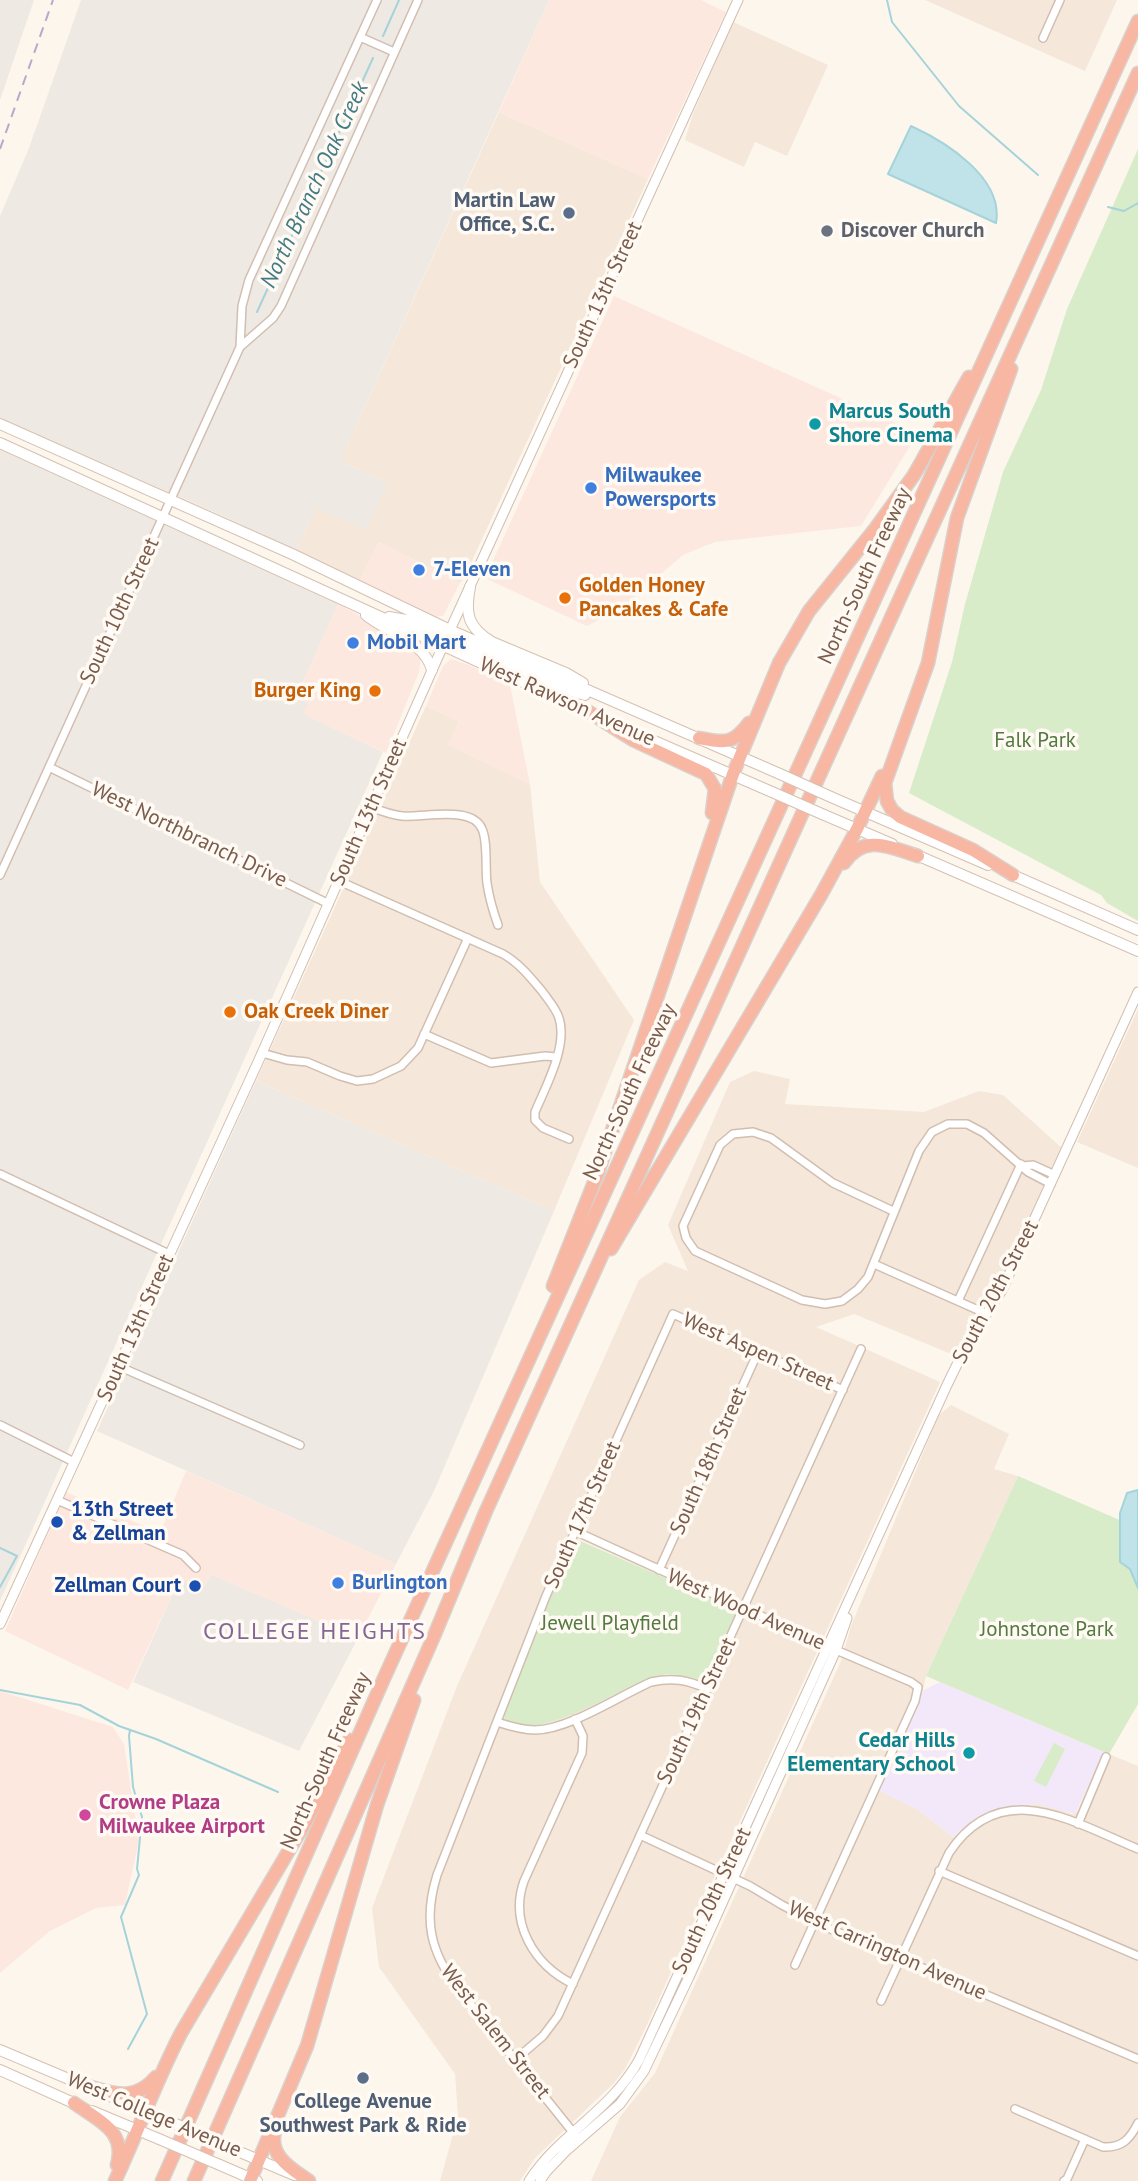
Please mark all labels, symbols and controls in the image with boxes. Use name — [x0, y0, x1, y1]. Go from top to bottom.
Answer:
water label: North Branch Oak Creek — [255, 77, 375, 293]
place label: Martin Law Office, S.C. — [454, 188, 555, 238]
marker: Martin Law Office, S.C. — [561, 205, 577, 221]
street label: South 13th Street — [558, 218, 648, 372]
place label: Discover Church — [841, 218, 984, 244]
marker: Discover Church — [819, 223, 835, 239]
place label: Marcus South Shore Cinema — [829, 399, 953, 449]
marker: Marcus South Shore Cinema — [807, 416, 823, 432]
place label: Milwaukee Powersports — [605, 463, 716, 513]
marker: Milwaukee Powersports — [583, 480, 599, 496]
street label: North-South Freeway — [813, 484, 917, 668]
street label: South 10th Street — [75, 534, 165, 688]
place label: 7-Eleven — [433, 557, 511, 583]
marker: 7-Eleven — [411, 562, 427, 578]
place label: Golden Honey Pancakes & Cafe — [579, 573, 728, 623]
marker: Golden Honey Pancakes & Cafe — [557, 590, 573, 606]
place label: Mobil Mart — [367, 630, 466, 656]
marker: Mobil Mart — [345, 635, 361, 651]
street label: West Rawson Avenue — [475, 652, 659, 752]
place label: Burger King — [254, 678, 361, 704]
marker: Burger King — [367, 683, 383, 699]
park label: Falk Park — [994, 728, 1076, 754]
street label: South 13th Street — [325, 734, 413, 890]
street label: West Northbranch Drive — [87, 777, 291, 893]
place label: Oak Creek Diner — [244, 999, 389, 1025]
street label: North-South Freeway — [578, 1000, 682, 1184]
marker: Oak Creek Diner — [222, 1004, 238, 1020]
street label: South 20th Street — [948, 1216, 1044, 1368]
street label: South 13th Street — [92, 1250, 180, 1406]
street label: West Aspen Street — [679, 1307, 837, 1397]
street label: South 18th Street — [665, 1383, 753, 1539]
street label: South 17th Street — [539, 1438, 627, 1592]
place label: 13th Street & Zellman — [71, 1497, 173, 1547]
marker: 13th Street & Zellman — [49, 1514, 65, 1530]
street label: West Wood Avenue — [663, 1564, 829, 1656]
place label: Burlington — [352, 1570, 448, 1596]
place label: Zellman Court — [54, 1573, 181, 1599]
marker: Burlington — [330, 1575, 346, 1591]
marker: Zellman Court — [187, 1578, 203, 1594]
park label: Jewell Playfield — [541, 1611, 679, 1637]
park label: Johnstone Park — [980, 1617, 1114, 1643]
district label: COLLEGE HEIGHTS — [205, 1618, 425, 1646]
street label: South 19th Street — [652, 1634, 742, 1788]
street label: North-South Freeway — [275, 1668, 377, 1854]
place label: Cedar Hills Elementary School — [787, 1728, 955, 1778]
marker: Cedar Hills Elementary School — [961, 1745, 977, 1761]
place label: Crowne Plaza Milwaukee Airport — [99, 1790, 265, 1840]
marker: Crowne Plaza Milwaukee Airport — [77, 1807, 93, 1823]
street label: South 20th Street — [667, 1824, 757, 1978]
street label: West Carrington Avenue — [784, 1896, 990, 2006]
street label: West Salem Street — [435, 1960, 555, 2104]
street label: West College Avenue — [63, 2067, 245, 2163]
marker: College Avenue Southwest Park & Ride — [355, 2070, 371, 2086]
place label: College Avenue Southwest Park & Ride — [259, 2089, 467, 2139]

